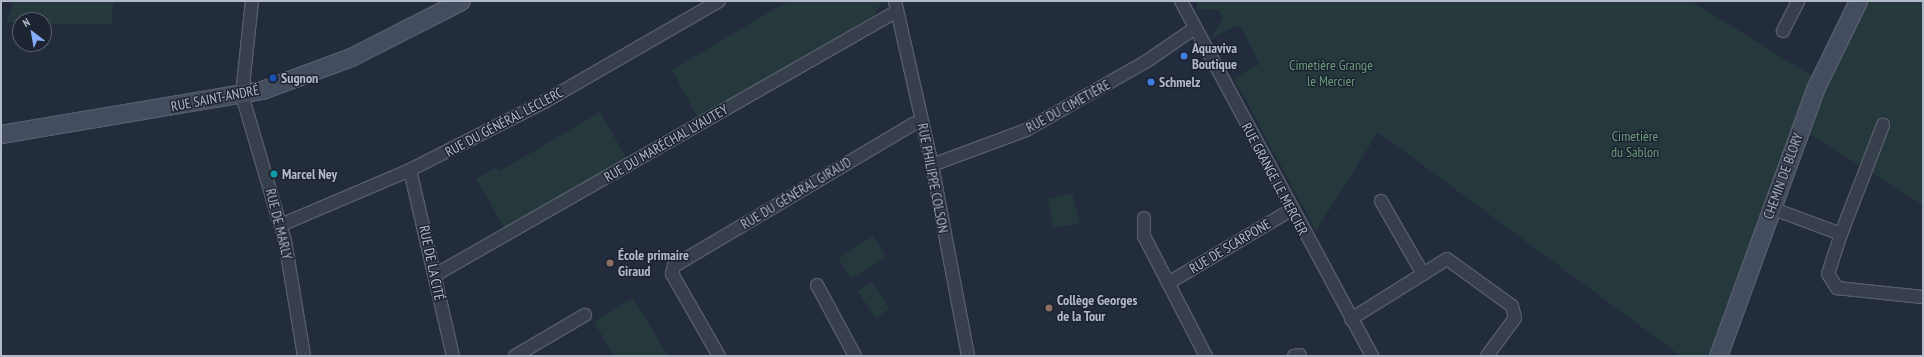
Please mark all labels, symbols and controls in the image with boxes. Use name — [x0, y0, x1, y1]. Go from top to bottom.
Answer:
north arrow — [12, 12, 52, 52]
text: N — [20, 15, 32, 30]
place label: Aquaviva Boutique — [1192, 40, 1237, 72]
marker: Aquaviva Boutique — [1179, 51, 1189, 61]
park label: Cimetière Grange le Mercier — [1289, 57, 1373, 90]
place label: Sugnon — [281, 70, 318, 86]
marker: Sugnon — [268, 73, 278, 83]
place label: Schmelz — [1159, 74, 1200, 90]
street label: RUE DU CIMETIÈRE — [1023, 76, 1113, 136]
marker: Schmelz — [1146, 77, 1156, 87]
street label: RUE SAINT-ANDRÉ — [170, 81, 260, 115]
street label: RUE DU GÉNÉRAL LECLERC — [442, 84, 566, 160]
street label: RUE DU MARÉCHAL LYAUTEY — [601, 101, 731, 185]
street label: RUE GRANGE LE MERCIER — [1238, 120, 1312, 238]
street label: RUE PHILIPPE COLSON — [914, 122, 952, 234]
park label: Cimetière du Sablon — [1611, 128, 1659, 160]
street label: CHEMIN DE BLORY — [1760, 131, 1806, 221]
street label: RUE DU GÉNÉRAL GIRAUD — [737, 153, 855, 233]
place label: Marcel Ney — [282, 166, 337, 182]
marker: Marcel Ney — [269, 169, 279, 179]
street label: RUE DE MARLY — [262, 187, 296, 261]
street label: RUE DE SCARPONE — [1186, 215, 1274, 277]
street label: RUE DE LA CITÉ — [416, 224, 448, 302]
place label: École primaire Giraud — [618, 247, 689, 280]
marker: École primaire Giraud — [605, 258, 615, 268]
place label: Collège Georges de la Tour — [1057, 292, 1138, 324]
marker: Collège Georges de la Tour — [1044, 303, 1054, 313]

